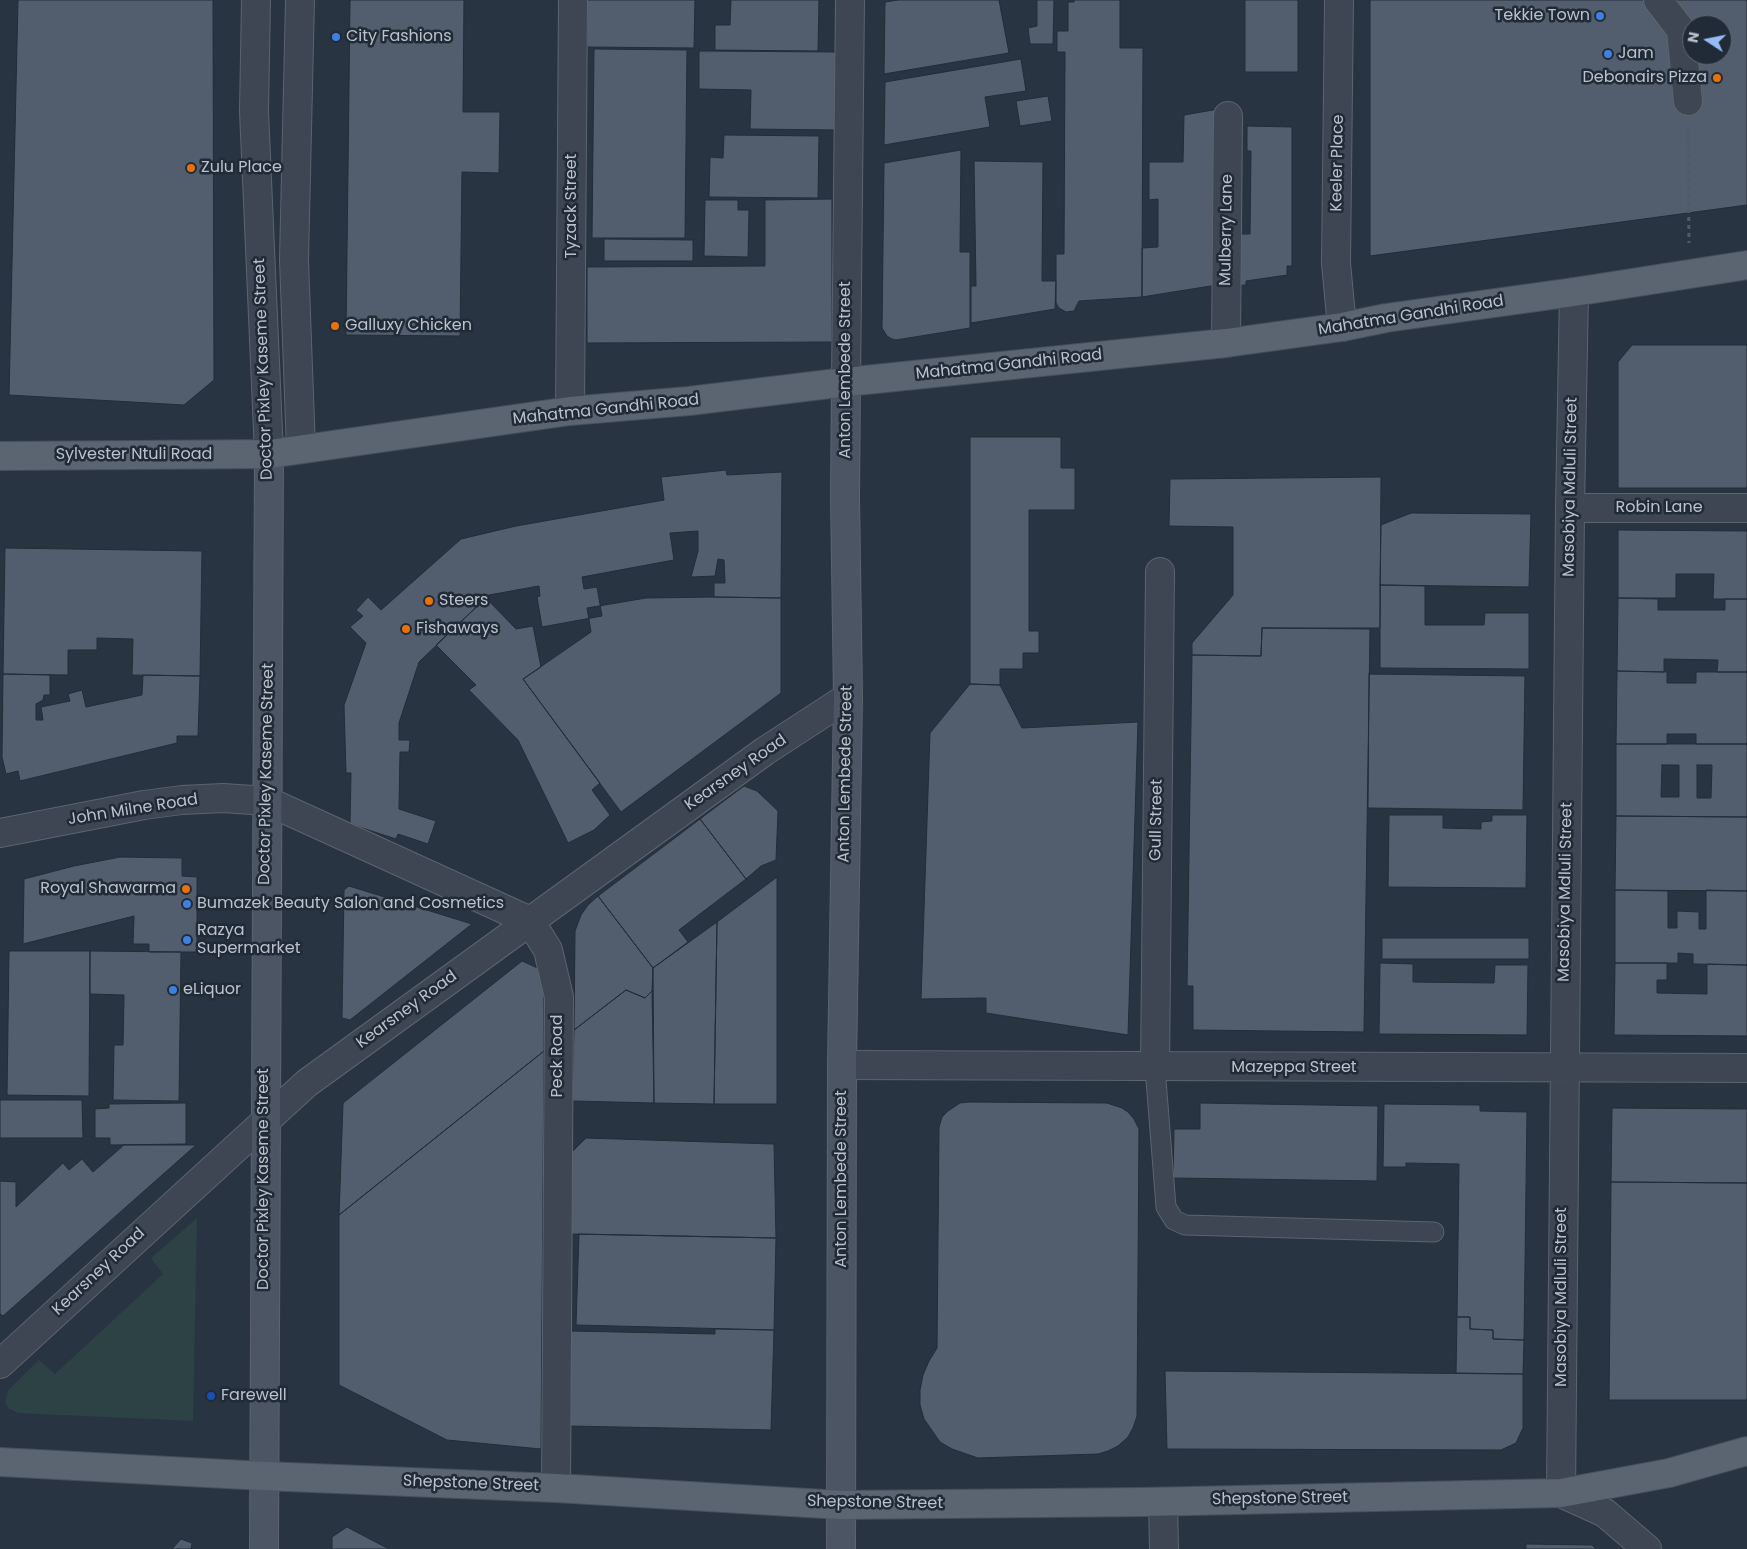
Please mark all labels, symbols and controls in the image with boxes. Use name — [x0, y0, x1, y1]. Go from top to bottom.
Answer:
place label: Tekkie Town — [1495, 6, 1590, 26]
marker: Tekkie Town — [1594, 10, 1606, 22]
north arrow — [1682, 15, 1732, 65]
place label: City Fashions — [346, 27, 452, 47]
text: N — [1682, 30, 1704, 44]
marker: City Fashions — [330, 31, 342, 43]
place label: Jam — [1618, 44, 1654, 64]
marker: Jam — [1602, 48, 1614, 60]
place label: Debonairs Pizza — [1583, 68, 1707, 88]
marker: Debonairs Pizza — [1711, 72, 1723, 84]
street label: Keeler Place — [1328, 114, 1348, 212]
street label: Tyzack Street — [562, 154, 582, 258]
place label: Zulu Place — [201, 158, 282, 178]
marker: Zulu Place — [185, 162, 197, 174]
street label: Mulberry Lane — [1216, 174, 1238, 286]
street label: Doctor Pixley Kaseme Street — [251, 258, 277, 480]
street label: Anton Lembede Street — [836, 281, 856, 459]
street label: Mahatma Gandhi Road — [1317, 292, 1505, 340]
place label: Galluxy Chicken — [345, 316, 472, 336]
marker: Galluxy Chicken — [329, 320, 341, 332]
street label: Mahatma Gandhi Road — [915, 346, 1103, 384]
street label: Mahatma Gandhi Road — [512, 391, 700, 429]
street label: Masobiya Mdluli Street — [1560, 397, 1582, 577]
street label: Sylvester Ntuli Road — [56, 445, 212, 465]
street label: Robin Lane — [1615, 498, 1703, 518]
place label: Steers — [439, 591, 488, 611]
marker: Steers — [423, 595, 435, 607]
place label: Fishaways — [416, 619, 499, 639]
marker: Fishaways — [400, 623, 412, 635]
street label: Doctor Pixley Kaseme Street — [255, 663, 279, 885]
street label: Anton Lembede Street — [835, 685, 857, 863]
street label: Kearsney Road — [681, 731, 791, 815]
street label: Gull Street — [1147, 779, 1167, 861]
street label: John Milne Road — [67, 790, 199, 830]
street label: Masobiya Mdluli Street — [1555, 802, 1577, 982]
place label: Royal Shawarma — [40, 879, 176, 899]
marker: Royal Shawarma — [180, 883, 192, 895]
place label: Bumazek Beauty Salon and Cosmetics — [197, 894, 504, 914]
marker: Bumazek Beauty Salon and Cosmetics — [181, 898, 193, 910]
place label: Razya Supermarket — [197, 921, 301, 959]
marker: Razya Supermarket — [181, 934, 193, 946]
street label: Kearsney Road — [353, 967, 461, 1053]
place label: eLiquor — [183, 980, 241, 1000]
marker: eLiquor — [167, 984, 179, 996]
street label: Peck Road — [548, 1014, 568, 1098]
street label: Mazeppa Street — [1231, 1058, 1357, 1078]
street label: Doctor Pixley Kaseme Street — [254, 1068, 274, 1290]
street label: Anton Lembede Street — [832, 1090, 852, 1268]
street label: Masobiya Mdluli Street — [1552, 1207, 1572, 1387]
street label: Kearsney Road — [49, 1224, 149, 1320]
place label: Farewell — [221, 1386, 287, 1406]
marker: Farewell — [205, 1390, 217, 1402]
street label: Shepstone Street — [403, 1472, 539, 1496]
street label: Shepstone Street — [1212, 1488, 1348, 1510]
street label: Shepstone Street — [807, 1492, 943, 1514]

